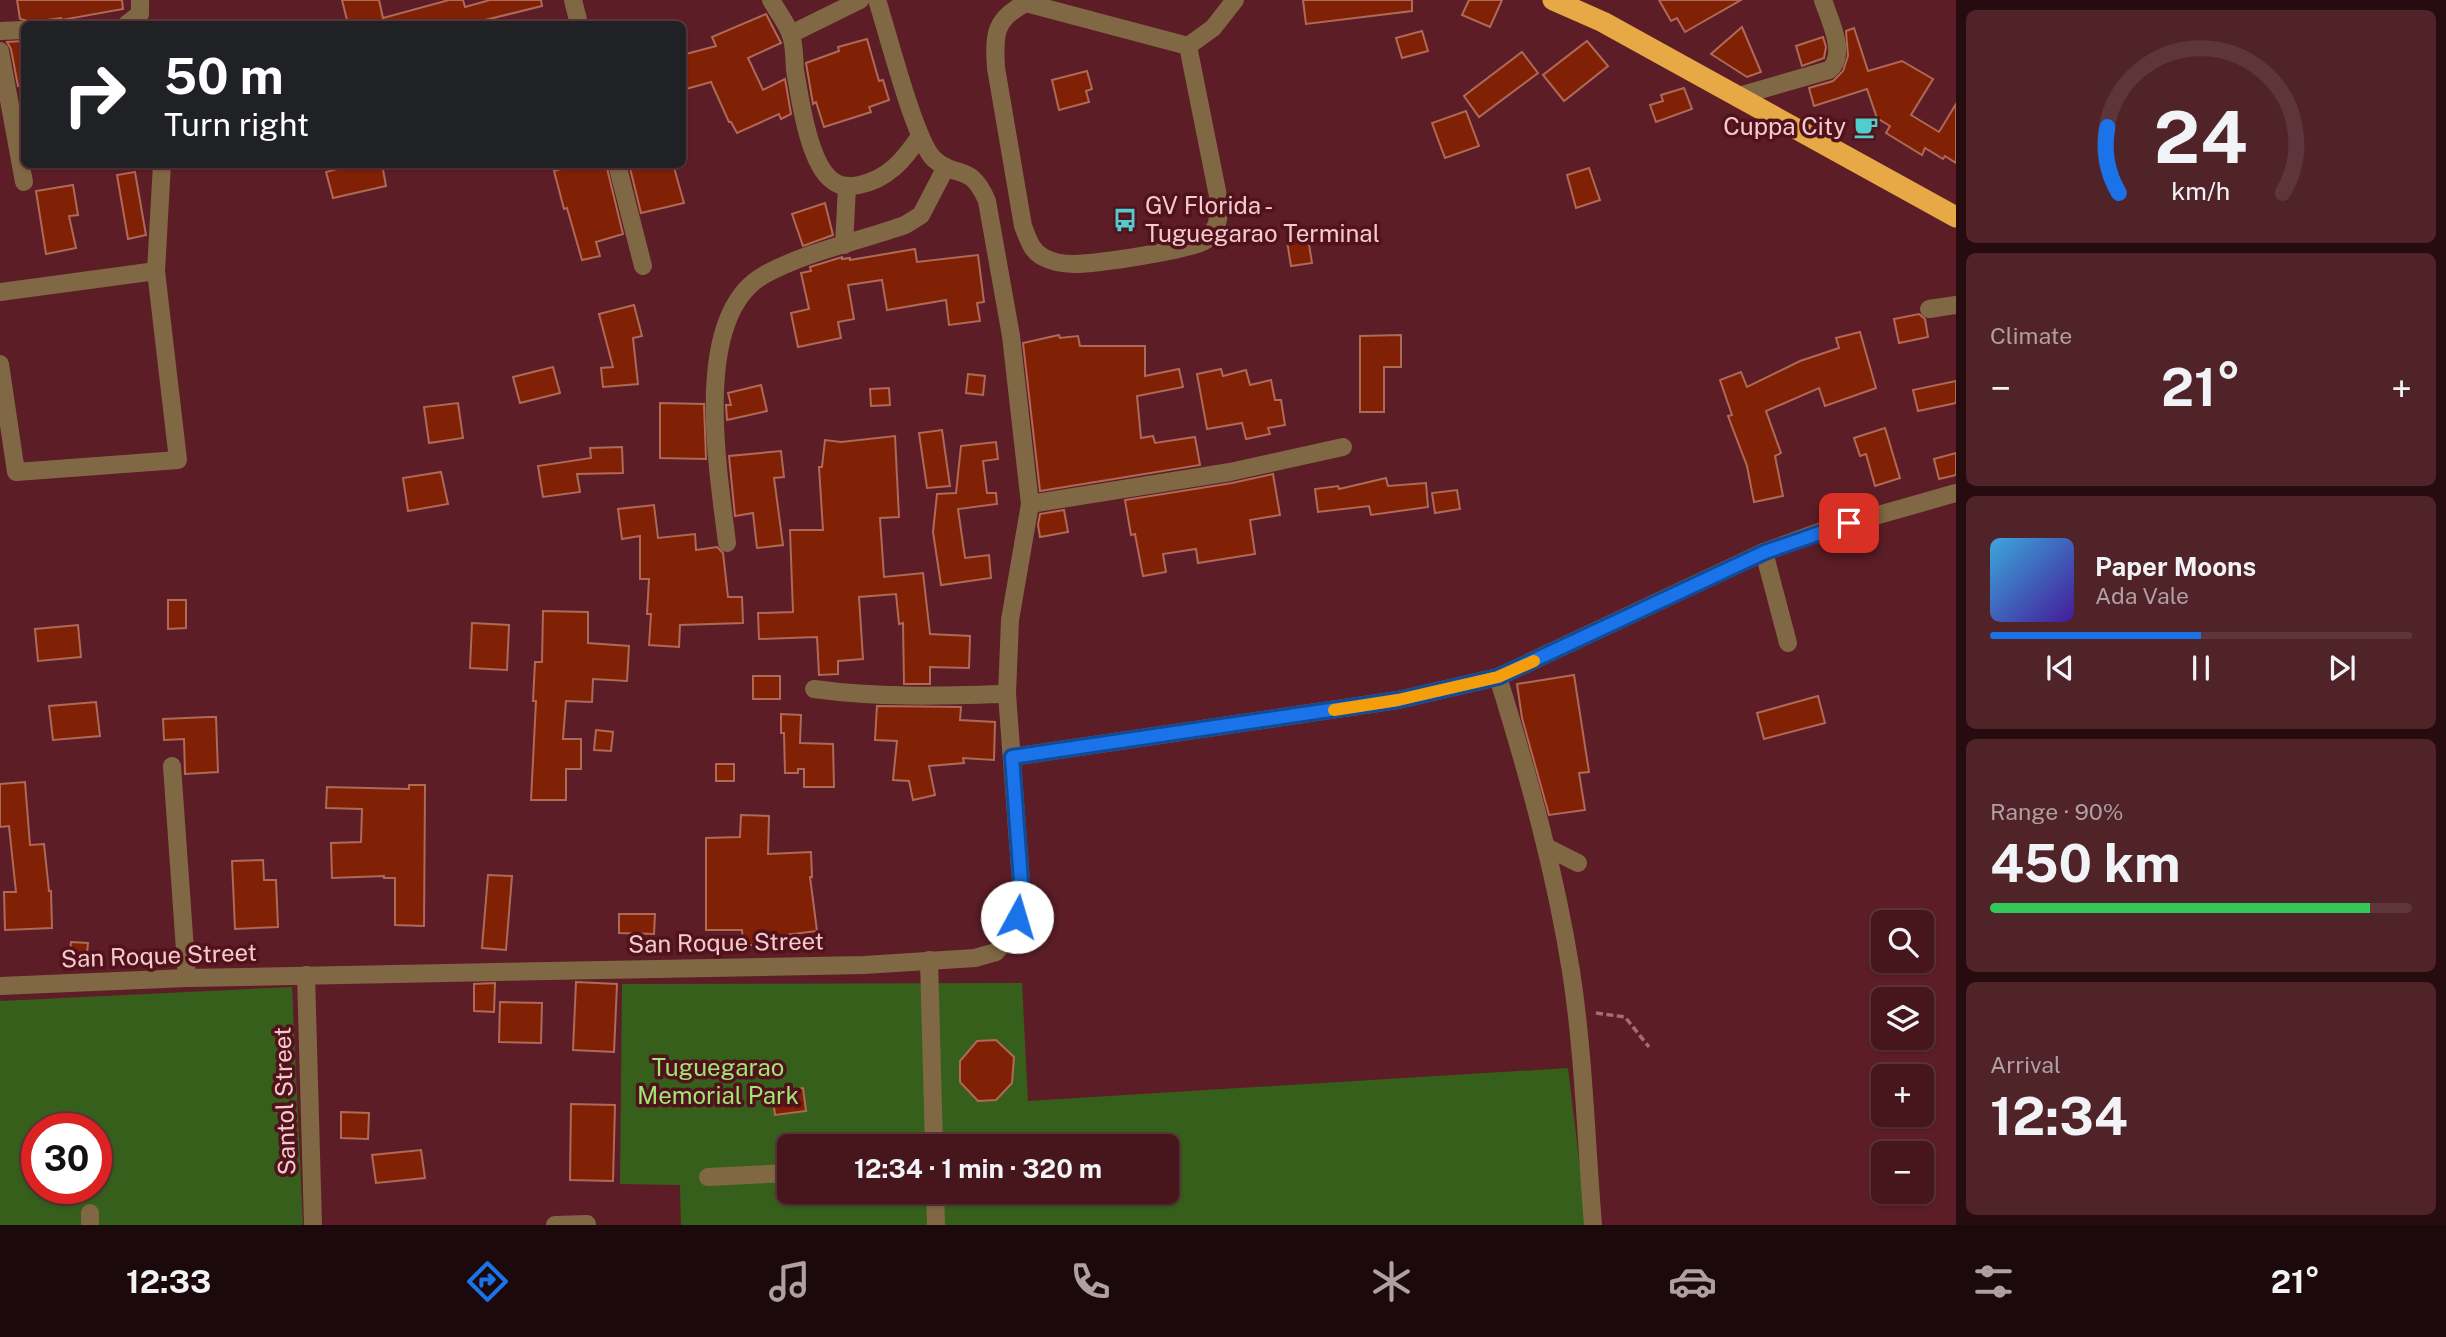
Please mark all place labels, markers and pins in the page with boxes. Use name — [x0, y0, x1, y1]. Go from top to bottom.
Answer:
place label: Cuppa City — [1723, 112, 1846, 140]
cafe icon: Cuppa City — [1852, 113, 1880, 141]
place label: GV Florida - Tuguegarao Terminal — [1145, 191, 1380, 247]
bus stop icon: GV Florida - Tuguegarao Terminal — [1111, 206, 1139, 234]
pin — [1819, 493, 1879, 553]

